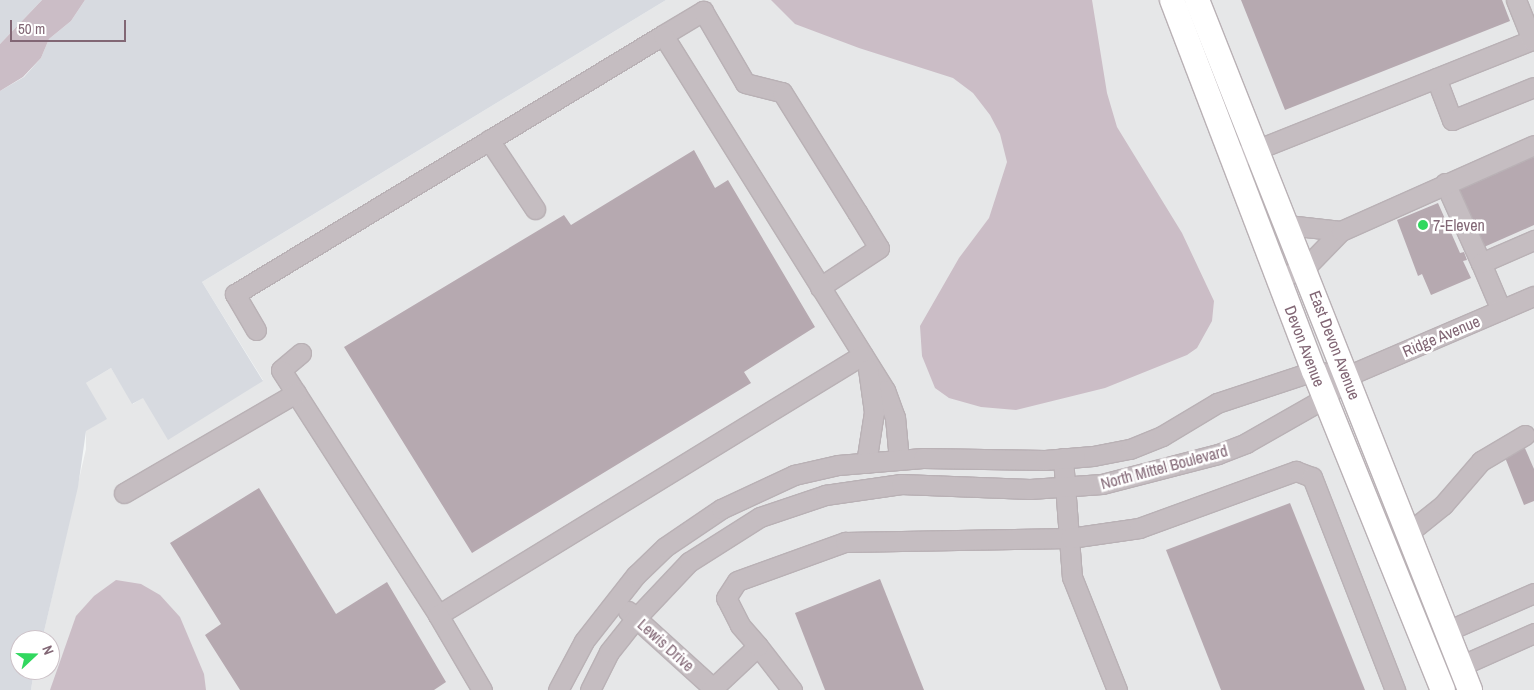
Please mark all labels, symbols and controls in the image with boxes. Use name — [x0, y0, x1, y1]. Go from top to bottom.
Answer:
scale bar — [12, 10, 129, 42]
text: 50 m — [18, 18, 45, 39]
place label: 7-Eleven — [1433, 215, 1485, 235]
marker: 7-Eleven — [1417, 219, 1429, 231]
street label: East Devon Avenue — [1305, 288, 1365, 402]
street label: Devon Avenue — [1281, 302, 1329, 390]
street label: Ridge Avenue — [1399, 311, 1483, 361]
street label: North Mittel Boulevard — [1098, 441, 1230, 493]
street label: Lewis Drive — [634, 615, 698, 675]
north arrow — [10, 630, 60, 680]
text: N — [38, 643, 58, 657]

